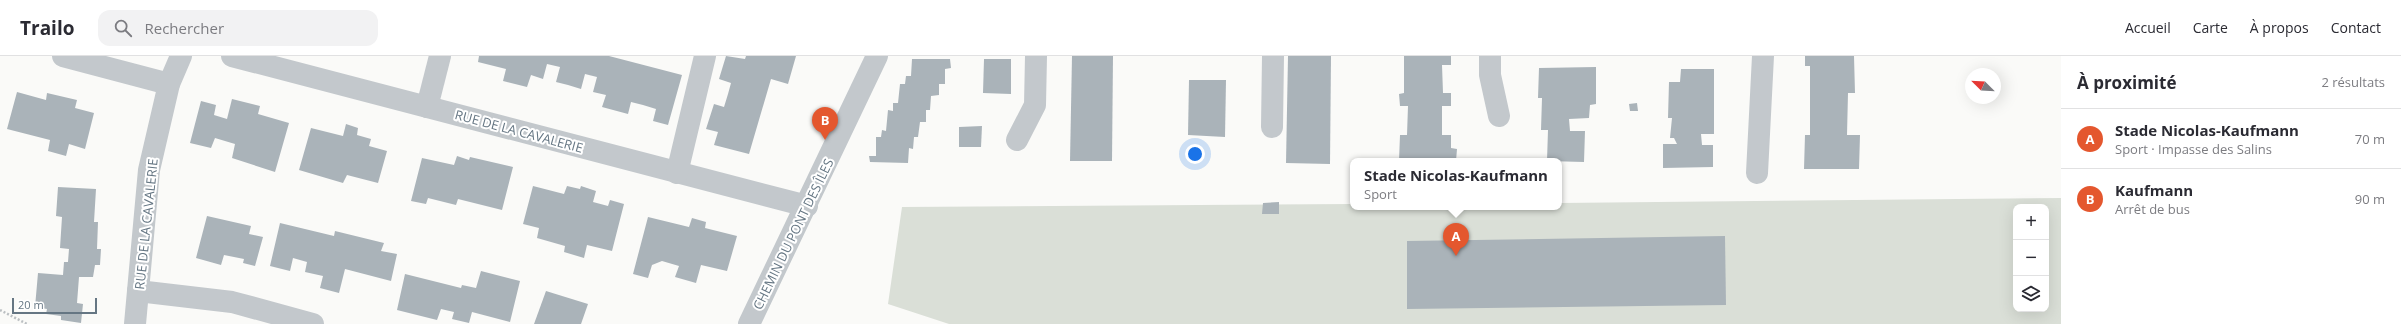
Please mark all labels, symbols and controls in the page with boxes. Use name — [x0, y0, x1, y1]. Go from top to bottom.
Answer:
search box — [98, 10, 378, 46]
text: Trailo — [20, 15, 74, 41]
icon: search — [112, 17, 134, 39]
text: Rechercher — [144, 18, 224, 38]
text: Accueil — [2125, 18, 2171, 37]
text: Carte — [2193, 18, 2228, 37]
text: À propos — [2250, 18, 2309, 37]
text: Contact — [2331, 18, 2381, 37]
north arrow — [1965, 68, 2001, 104]
text: À proximité — [2077, 71, 2176, 94]
text: 2 résultats — [2321, 73, 2385, 91]
street label: RUE DE LA CAVALERIE — [453, 105, 585, 157]
pin: B — [812, 107, 838, 140]
text: Stade Nicolas-Kaufmann — [2115, 120, 2299, 140]
text: A — [2086, 130, 2094, 148]
text: 70 m — [2355, 130, 2385, 148]
text: Sport · Impasse des Salins — [2115, 140, 2272, 158]
your location — [1185, 144, 1205, 164]
street label: CHEMIN DU PONT DES ÎLES — [749, 155, 837, 313]
street label: RUE DE LA CAVALERIE — [130, 158, 162, 290]
popup — [1350, 158, 1562, 210]
text: Stade Nicolas-Kaufmann — [1364, 165, 1548, 185]
text: Kaufmann — [2115, 180, 2193, 200]
text: Sport — [1364, 185, 1397, 203]
text: B — [2086, 190, 2094, 208]
text: 90 m — [2355, 190, 2385, 208]
text: Arrêt de bus — [2115, 200, 2190, 218]
map controls — [2013, 204, 2049, 312]
button: + — [2013, 204, 2049, 240]
pin: A — [1443, 223, 1469, 256]
button: − — [2013, 240, 2049, 276]
button: layers — [2013, 276, 2049, 312]
scale bar — [12, 296, 97, 315]
text: 20 m — [18, 297, 44, 312]

